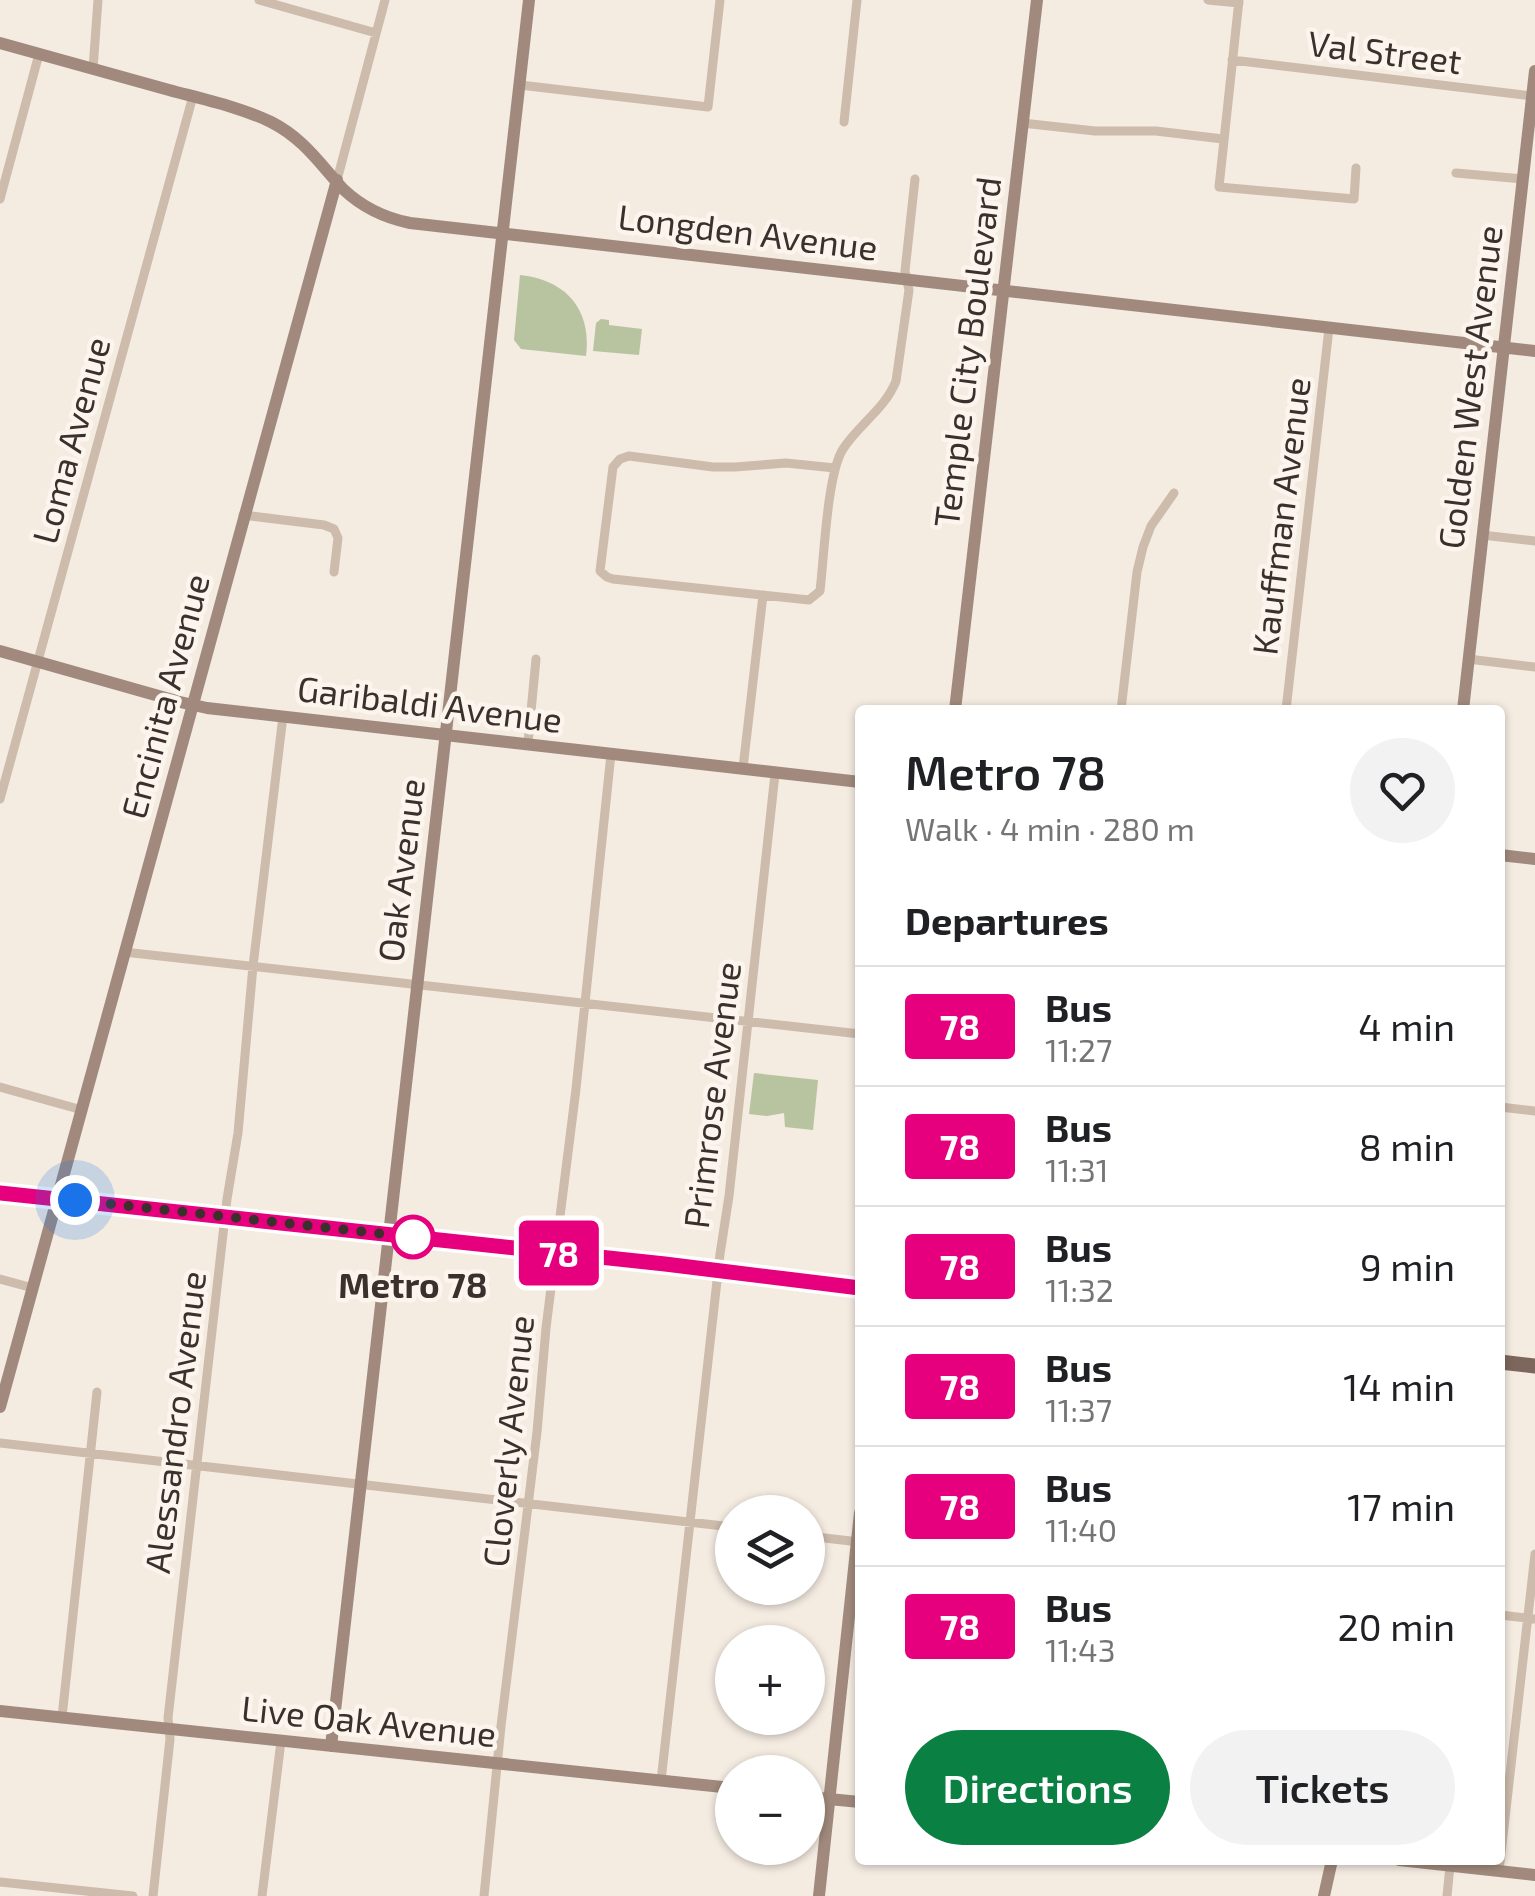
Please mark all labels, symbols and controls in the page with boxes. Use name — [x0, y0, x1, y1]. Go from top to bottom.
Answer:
street label: Val Street — [1306, 21, 1464, 81]
street label: Temple City Boulevard — [924, 174, 1008, 530]
street label: Longden Avenue — [616, 194, 880, 268]
street label: Golden West Avenue — [1428, 223, 1510, 551]
street label: Loma Avenue — [22, 332, 118, 548]
street label: Kauffman Avenue — [1242, 375, 1318, 657]
street label: Encinita Avenue — [111, 569, 217, 823]
street label: Garibaldi Avenue — [295, 666, 565, 740]
button: heart — [1350, 738, 1455, 843]
text: Metro 78 — [905, 742, 1106, 800]
street label: Oak Avenue — [368, 776, 432, 964]
text: Walk · 4 min · 280 m — [905, 809, 1195, 847]
text: Departures — [905, 897, 1109, 943]
street label: Primrose Avenue — [674, 959, 748, 1231]
text: Bus — [1045, 984, 1112, 1030]
text: 4 min — [1358, 1003, 1455, 1049]
text: 78 — [940, 1005, 980, 1047]
text: 11:27 — [1045, 1030, 1112, 1068]
text: Bus — [1045, 1104, 1112, 1150]
text: 8 min — [1359, 1123, 1455, 1169]
text: 78 — [940, 1125, 980, 1167]
text: 11:31 — [1045, 1150, 1109, 1188]
your location — [50, 1175, 100, 1225]
marker: Metro 78 — [392, 1216, 434, 1258]
line badge: 78 — [514, 1220, 604, 1286]
text: Bus — [1045, 1224, 1112, 1270]
text: 78 — [539, 1232, 579, 1274]
text: 9 min — [1360, 1243, 1455, 1289]
text: 78 — [940, 1245, 980, 1287]
place label: Metro 78 — [338, 1263, 488, 1305]
street label: Alessandro Avenue — [135, 1269, 213, 1575]
text: 11:32 — [1045, 1270, 1114, 1308]
street label: Cloverly Avenue — [473, 1313, 541, 1569]
text: Bus — [1045, 1344, 1112, 1390]
text: 14 min — [1343, 1363, 1455, 1409]
text: 78 — [940, 1365, 980, 1407]
text: 11:37 — [1045, 1390, 1112, 1428]
text: Bus — [1045, 1464, 1112, 1510]
text: 17 min — [1347, 1483, 1455, 1529]
text: 78 — [940, 1485, 980, 1527]
map controls — [715, 1495, 825, 1865]
button: layers — [715, 1495, 825, 1605]
text: 11:40 — [1045, 1510, 1117, 1548]
text: Bus — [1045, 1584, 1112, 1630]
text: 20 min — [1337, 1603, 1455, 1649]
text: 78 — [940, 1605, 980, 1647]
button: + — [715, 1625, 825, 1735]
text: 11:43 — [1045, 1630, 1116, 1668]
street label: Live Oak Avenue — [240, 1686, 498, 1754]
button: Directions — [905, 1730, 1170, 1845]
button: Tickets — [1190, 1730, 1455, 1845]
button: − — [715, 1755, 825, 1865]

